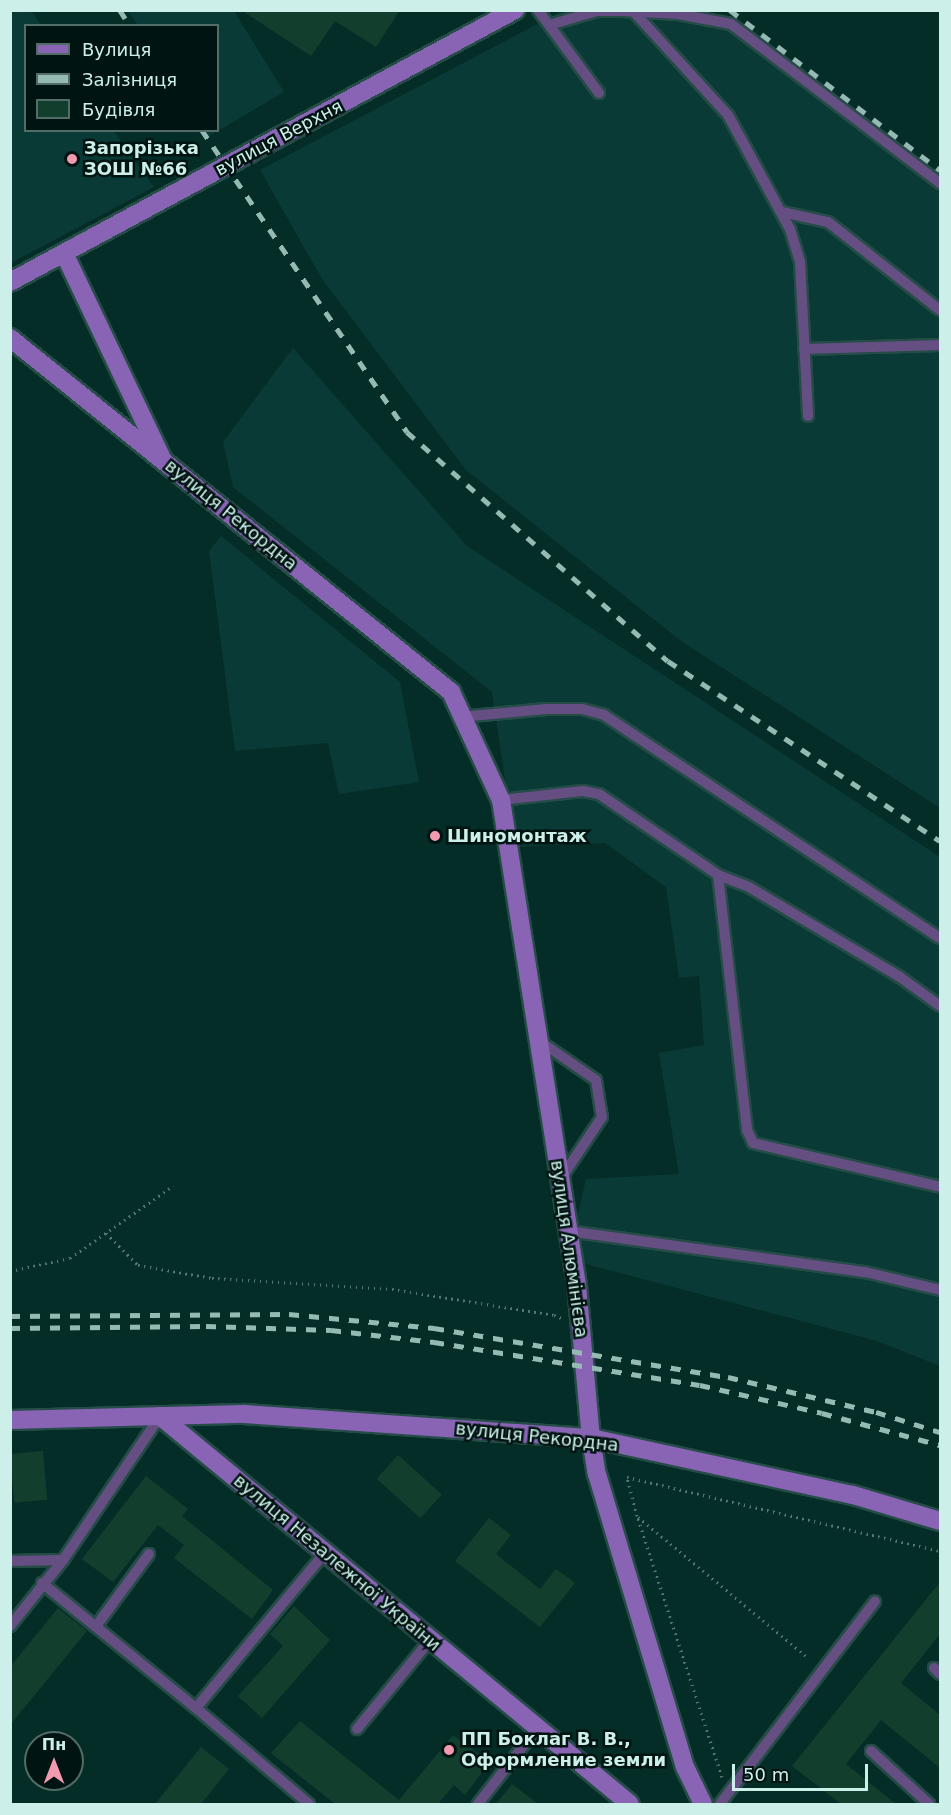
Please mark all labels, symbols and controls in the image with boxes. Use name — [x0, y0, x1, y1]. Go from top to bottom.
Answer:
legend — [24, 24, 219, 132]
text: Вулиця — [82, 39, 151, 60]
text: Залізниця — [82, 69, 177, 90]
street label: вулиця Верхня — [212, 95, 346, 181]
text: Будівля — [82, 99, 155, 120]
place label: Запорізька ЗОШ №66 — [84, 138, 199, 180]
marker: Запорізька ЗОШ №66 — [65, 152, 79, 166]
street label: вулиця Рекордна — [161, 455, 301, 575]
place label: Шиномонтаж — [447, 825, 587, 847]
marker: Шиномонтаж — [428, 829, 442, 843]
street label: вулиця Алюмінієва — [546, 1159, 592, 1339]
street label: вулиця Рекордна — [454, 1418, 620, 1456]
street label: вулиця Незалежної України — [229, 1470, 445, 1656]
place label: ПП Боклаг В. В., Оформление земли — [461, 1729, 666, 1772]
north arrow — [24, 1731, 84, 1791]
text: Пн — [42, 1735, 66, 1754]
marker: ПП Боклаг В. В., Оформление земли — [442, 1743, 456, 1757]
scale bar — [735, 1752, 872, 1790]
text: 50 m — [743, 1764, 789, 1785]

